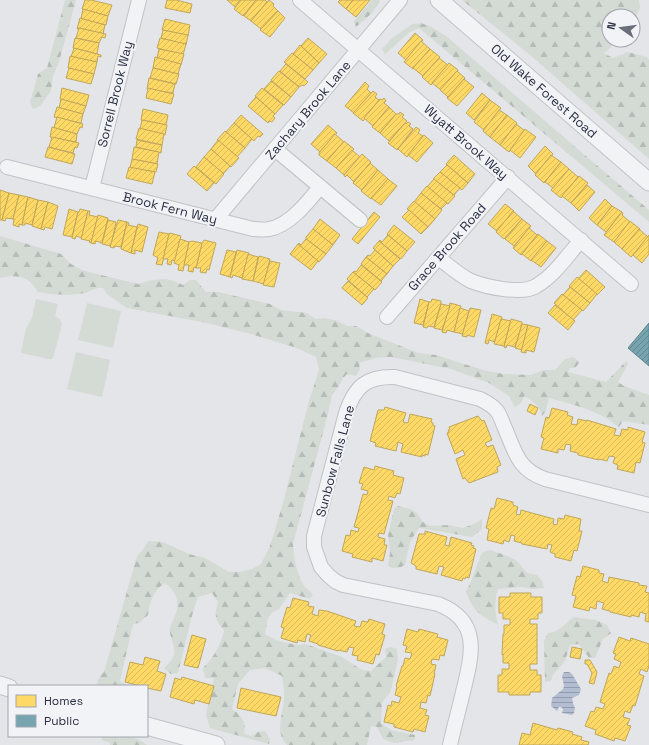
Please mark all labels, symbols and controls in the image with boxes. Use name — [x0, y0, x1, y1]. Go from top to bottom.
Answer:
north arrow — [601, 8, 641, 48]
text: N — [604, 20, 619, 31]
street label: Sorrell Brook Way — [94, 39, 136, 149]
street label: Old Wake Forest Road — [487, 40, 601, 142]
street label: Zachary Brook Lane — [262, 57, 354, 163]
street label: Wyatt Brook Way — [420, 101, 512, 183]
street label: Brook Fern Way — [121, 188, 219, 228]
street label: Grace Brook Road — [404, 200, 490, 294]
street label: Sunbow Falls Lane — [312, 403, 358, 519]
legend — [8, 685, 148, 737]
text: Homes — [44, 693, 83, 709]
text: Public — [44, 713, 79, 729]

